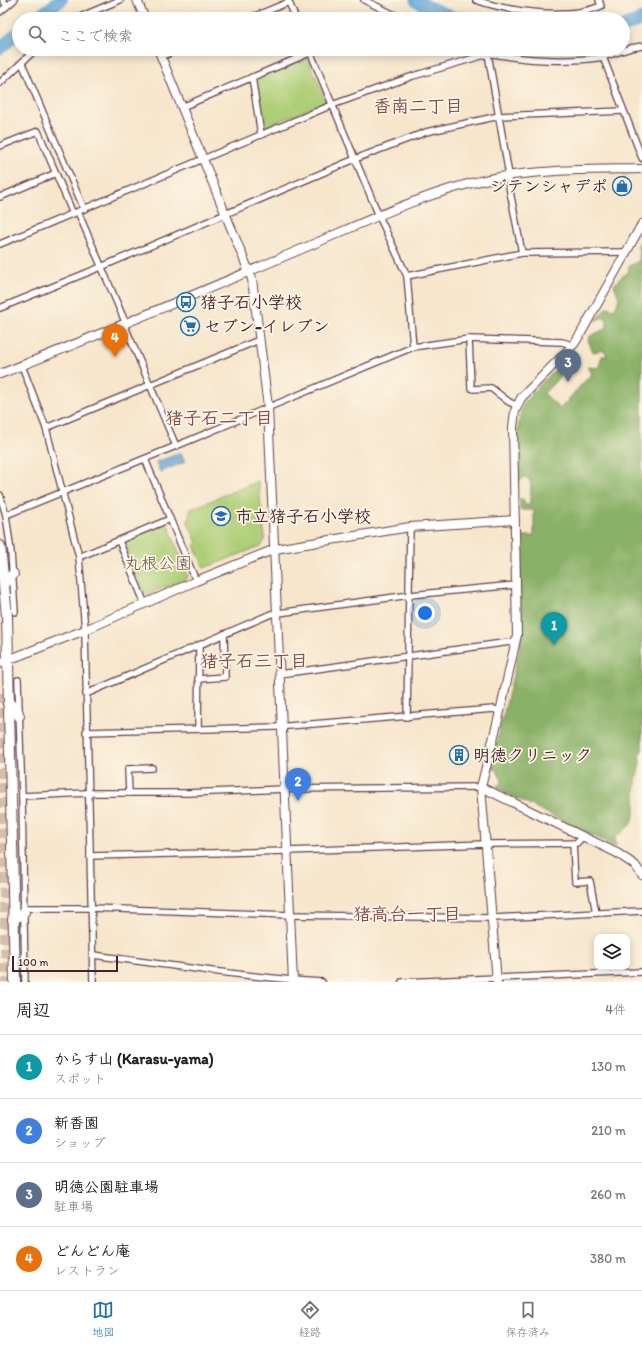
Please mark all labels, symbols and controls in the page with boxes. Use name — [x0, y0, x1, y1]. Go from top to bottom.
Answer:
search box — [12, 12, 630, 56]
icon: search — [26, 23, 48, 45]
text: ここで検索 — [58, 27, 133, 45]
district label: 香南二丁目 — [373, 95, 463, 117]
shop icon: ジテンシャデポ — [611, 175, 633, 197]
place label: ジテンシャデポ — [490, 176, 608, 196]
bus stop icon: 猪子石小学校 — [175, 291, 197, 313]
place label: 猪子石小学校 — [200, 292, 302, 312]
supermarket icon: セブン-イレブン — [179, 315, 201, 337]
place label: セブン-イレブン — [204, 316, 330, 336]
pin: 4 — [102, 324, 128, 357]
pin: 3 — [555, 349, 581, 382]
district label: 猪子石二丁目 — [165, 407, 273, 429]
school or university icon: 市立猪子石小学校 — [210, 505, 232, 527]
place label: 市立猪子石小学校 — [235, 506, 371, 526]
park label: 丸根公園 — [124, 553, 192, 573]
your location — [415, 603, 435, 623]
pin: 1 — [541, 612, 567, 645]
district label: 猪子石三丁目 — [200, 650, 308, 672]
building icon: 明徳クリニック — [448, 744, 470, 766]
place label: 明徳クリニック — [473, 745, 592, 765]
pin: 2 — [285, 768, 311, 801]
district label: 猪高台一丁目 — [353, 903, 461, 925]
map controls — [594, 934, 630, 970]
button: layers — [594, 934, 630, 970]
scale bar — [12, 954, 118, 973]
text: 100 m — [18, 956, 48, 969]
text: 周辺 — [16, 1000, 50, 1020]
text: 4件 — [605, 1002, 626, 1017]
text: からす山 (Karasu-yama) — [54, 1050, 214, 1068]
text: 1 — [26, 1059, 32, 1074]
text: 130 m — [591, 1059, 626, 1074]
text: スポット — [54, 1071, 106, 1086]
text: 新香園 — [54, 1114, 99, 1132]
text: 2 — [26, 1123, 32, 1138]
text: 210 m — [591, 1123, 626, 1138]
text: ショップ — [54, 1135, 105, 1150]
text: 明徳公園駐車場 — [54, 1178, 159, 1196]
text: 3 — [25, 1187, 33, 1202]
text: 260 m — [590, 1187, 626, 1202]
text: 駐車場 — [54, 1199, 93, 1214]
text: どんどん庵 — [54, 1242, 130, 1260]
text: 4 — [25, 1251, 33, 1266]
text: 380 m — [590, 1251, 626, 1266]
text: レストラン — [54, 1263, 120, 1278]
tab: 地図 — [92, 1299, 114, 1339]
tab: 経路 — [299, 1299, 321, 1339]
tab: 保存済み — [506, 1299, 550, 1339]

